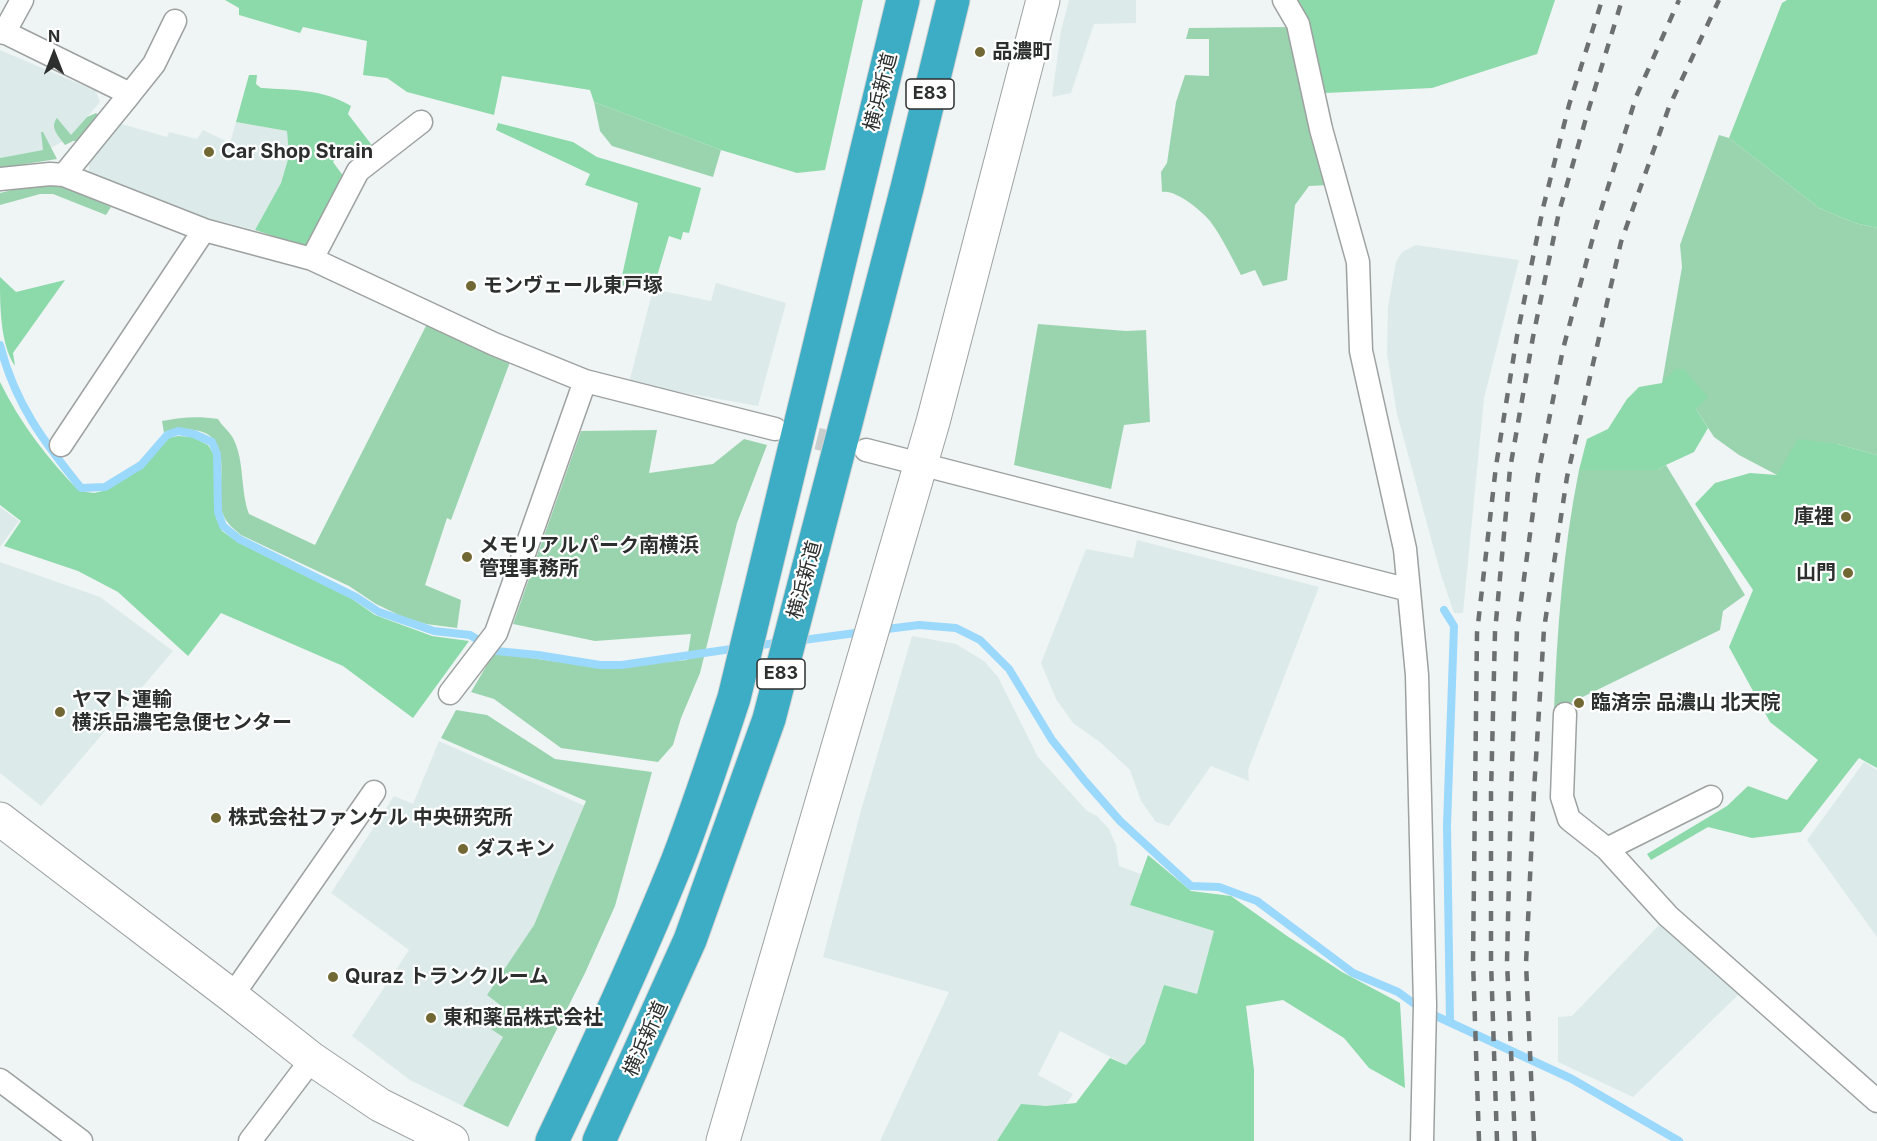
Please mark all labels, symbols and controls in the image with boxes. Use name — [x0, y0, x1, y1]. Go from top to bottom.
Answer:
north arrow — [24, 24, 84, 84]
text: N — [48, 26, 60, 46]
place label: 品濃町 — [992, 40, 1052, 64]
marker: 品濃町 — [973, 45, 987, 59]
street label: 横浜新道 — [860, 50, 902, 134]
road number: E83 — [906, 79, 954, 109]
place label: Car Shop Strain — [221, 140, 373, 164]
marker: Car Shop Strain — [202, 145, 216, 159]
place label: モンヴェール東戸塚 — [483, 274, 663, 298]
marker: モンヴェール東戸塚 — [464, 279, 478, 293]
place label: 庫裡 — [1794, 505, 1834, 529]
marker: 庫裡 — [1839, 510, 1853, 524]
place label: メモリアルパーク南横浜 管理事務所 — [479, 534, 699, 581]
street label: 横浜新道 — [783, 538, 827, 622]
marker: メモリアルパーク南横浜 管理事務所 — [460, 550, 474, 564]
place label: 山門 — [1796, 561, 1836, 585]
marker: 山門 — [1841, 566, 1855, 580]
road number: E83 — [757, 659, 805, 689]
place label: ヤマト運輸 横浜品濃宅急便センター — [72, 688, 292, 735]
place label: 臨済宗 品濃山 北天院 — [1591, 691, 1780, 715]
marker: 臨済宗 品濃山 北天院 — [1572, 696, 1586, 710]
marker: ヤマト運輸 横浜品濃宅急便センター — [53, 705, 67, 719]
place label: 株式会社ファンケル 中央研究所 — [228, 806, 513, 830]
marker: 株式会社ファンケル 中央研究所 — [209, 811, 223, 825]
place label: ダスキン — [475, 837, 555, 861]
marker: ダスキン — [456, 842, 470, 856]
place label: Quraz トランクルーム — [345, 965, 549, 989]
marker: Quraz トランクルーム — [326, 970, 340, 984]
street label: 横浜新道 — [619, 998, 673, 1080]
place label: 東和薬品株式会社 — [443, 1006, 603, 1030]
marker: 東和薬品株式会社 — [424, 1011, 438, 1025]

